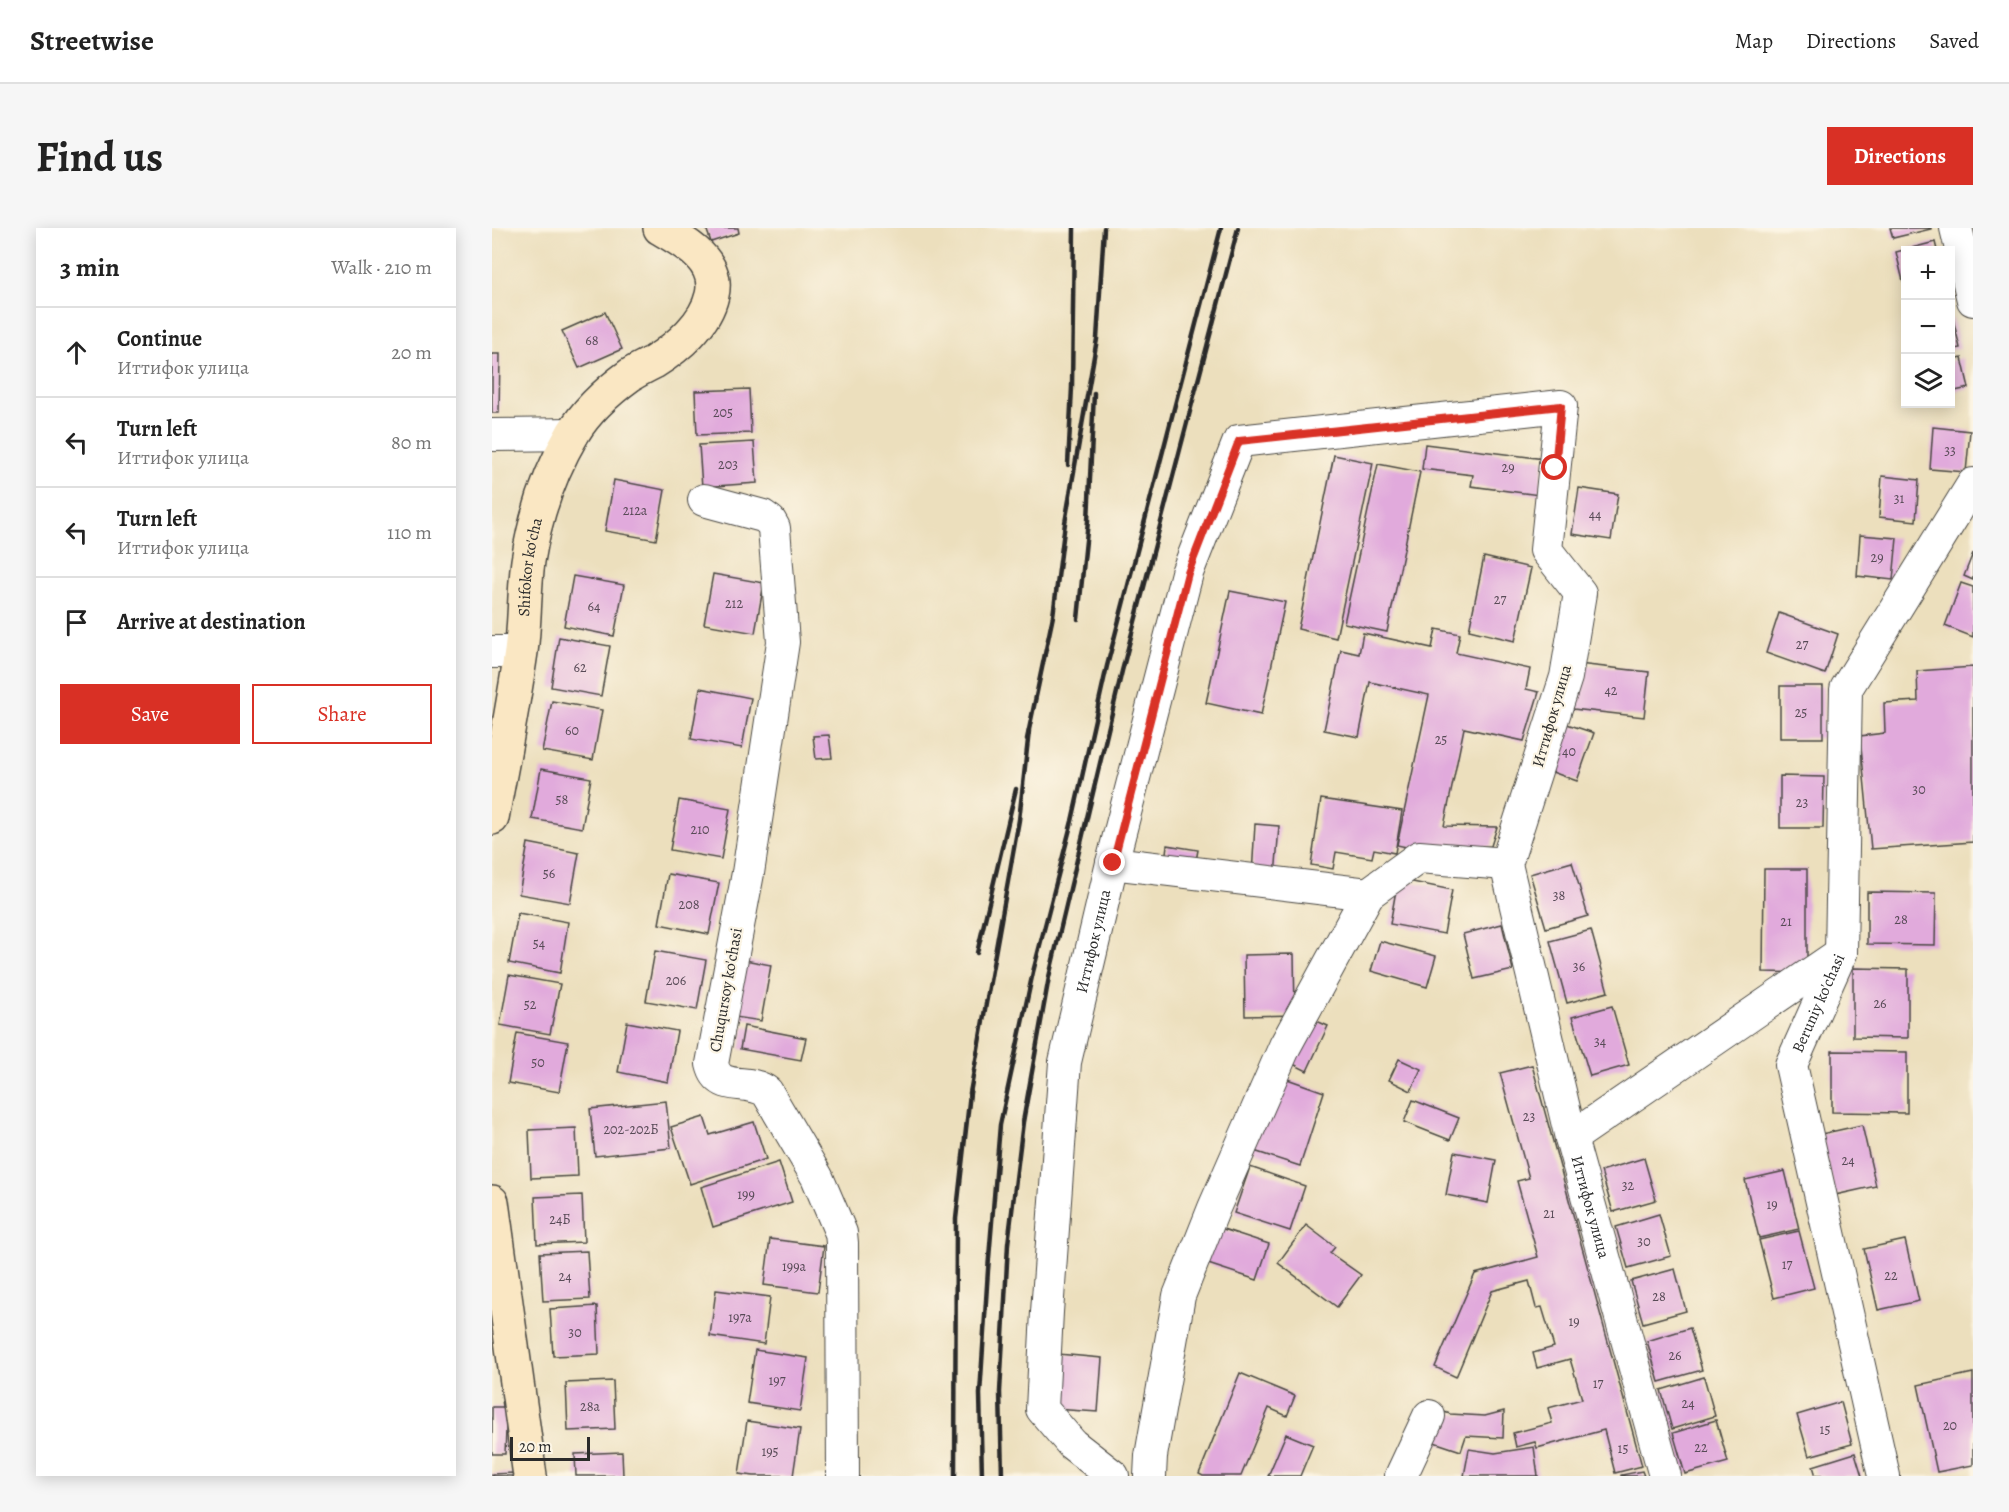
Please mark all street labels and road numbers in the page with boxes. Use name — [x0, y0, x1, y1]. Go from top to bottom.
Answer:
street label: Shifokor ko'cha — [513, 515, 548, 617]
street label: Иттифок улица — [1527, 662, 1577, 770]
street label: Иттифок улица — [1071, 887, 1117, 995]
street label: Chuqursoy ko'chasi — [704, 926, 748, 1054]
street label: Beruniy ko'chasi — [1787, 950, 1850, 1056]
street label: Иттифок улица — [1565, 1153, 1615, 1262]

